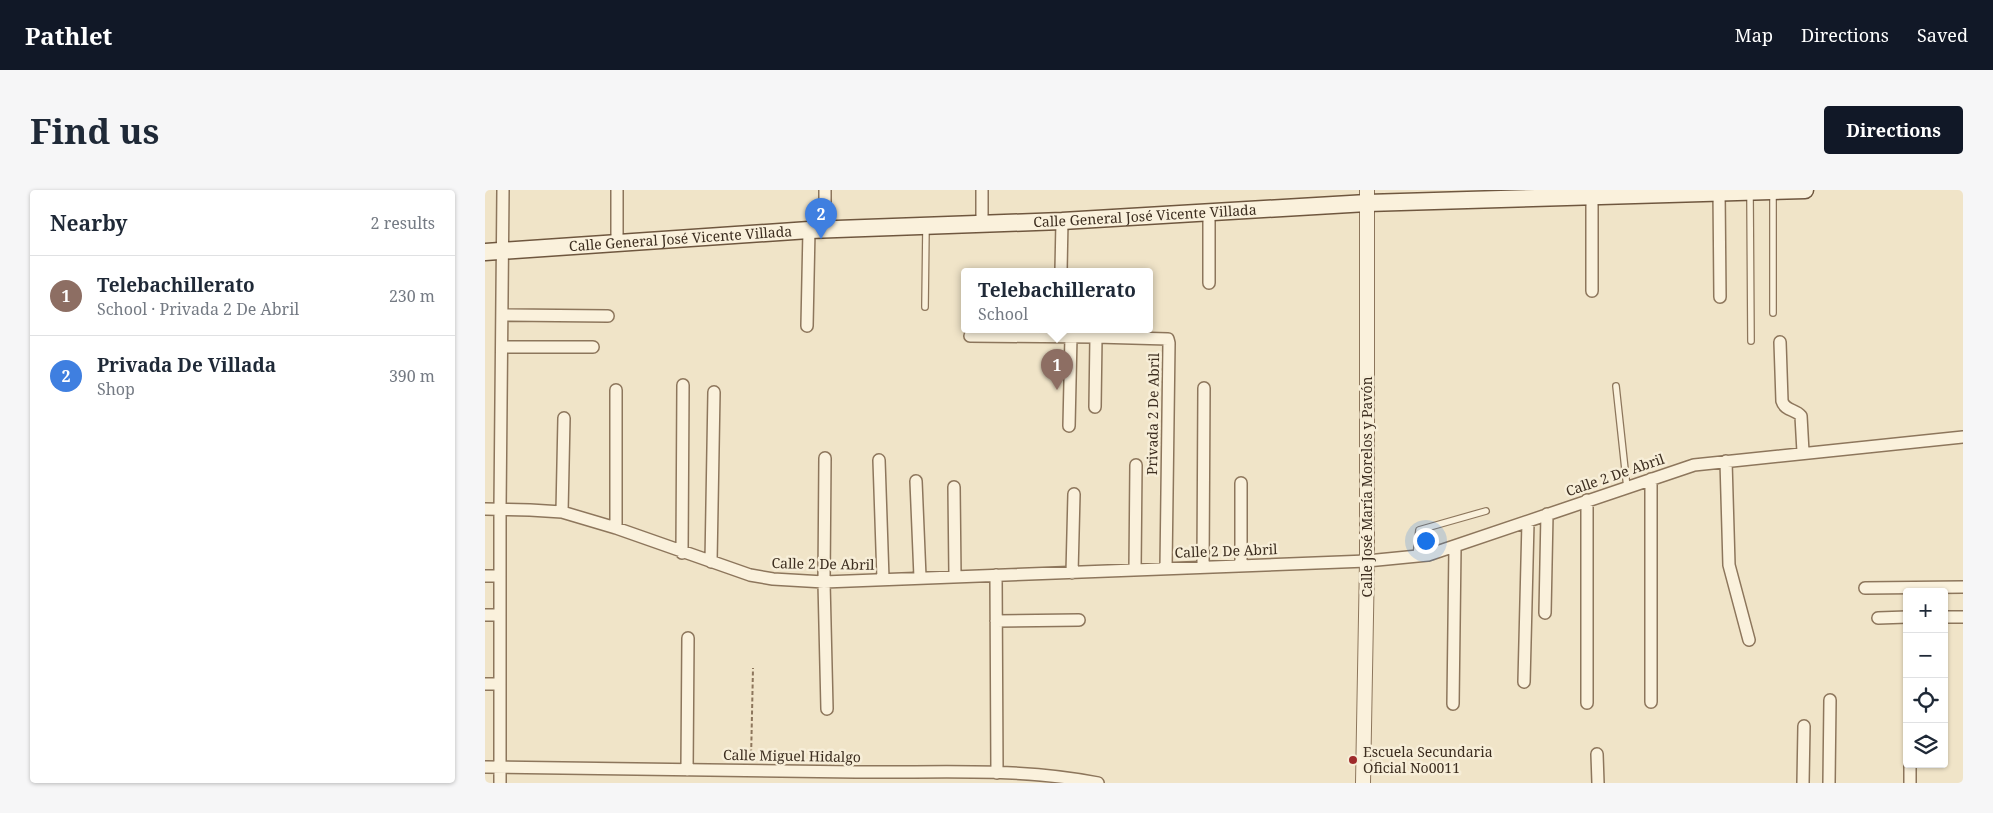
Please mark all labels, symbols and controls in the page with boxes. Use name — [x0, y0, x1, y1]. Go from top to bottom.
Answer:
text: Pathlet — [25, 19, 112, 52]
text: Map — [1735, 23, 1773, 47]
text: Directions — [1801, 23, 1889, 47]
text: Saved — [1917, 23, 1968, 47]
button: Directions — [1824, 106, 1963, 154]
text: Find us — [30, 107, 159, 154]
pin: 2 — [805, 198, 837, 239]
street label: Calle General José Vicente Villada — [1033, 200, 1257, 231]
text: Nearby — [50, 209, 128, 237]
text: 2 results — [371, 212, 435, 234]
street label: Calle General José Vicente Villada — [568, 221, 793, 255]
popup — [961, 268, 1153, 333]
text: Telebachillerato — [97, 272, 255, 298]
text: Telebachillerato — [978, 277, 1136, 303]
text: 1 — [61, 285, 71, 307]
text: 230 m — [389, 285, 435, 307]
text: School · Privada 2 De Abril — [97, 298, 299, 320]
text: School — [978, 303, 1028, 325]
pin: 1 — [1041, 349, 1073, 390]
text: Privada De Villada — [97, 352, 276, 378]
street label: Privada 2 De Abril — [1142, 352, 1163, 475]
text: 2 — [61, 365, 71, 387]
text: 390 m — [389, 365, 435, 387]
street label: Calle José María Morelos y Pavón — [1357, 376, 1376, 598]
text: Shop — [97, 378, 135, 400]
street label: Calle 2 De Abril — [1563, 449, 1667, 500]
your location — [1413, 528, 1439, 554]
street label: Calle 2 De Abril — [1174, 539, 1278, 562]
street label: Calle 2 De Abril — [771, 553, 875, 574]
map controls — [1903, 588, 1948, 768]
button: + — [1903, 588, 1948, 633]
button: − — [1903, 633, 1948, 678]
button: locate — [1903, 678, 1948, 723]
button: layers — [1903, 723, 1948, 768]
place label: Escuela Secundaria Oficial No0011 — [1363, 742, 1493, 777]
street label: Calle Miguel Hidalgo — [723, 745, 861, 766]
marker: Escuela Secundaria Oficial No0011 — [1347, 754, 1359, 766]

